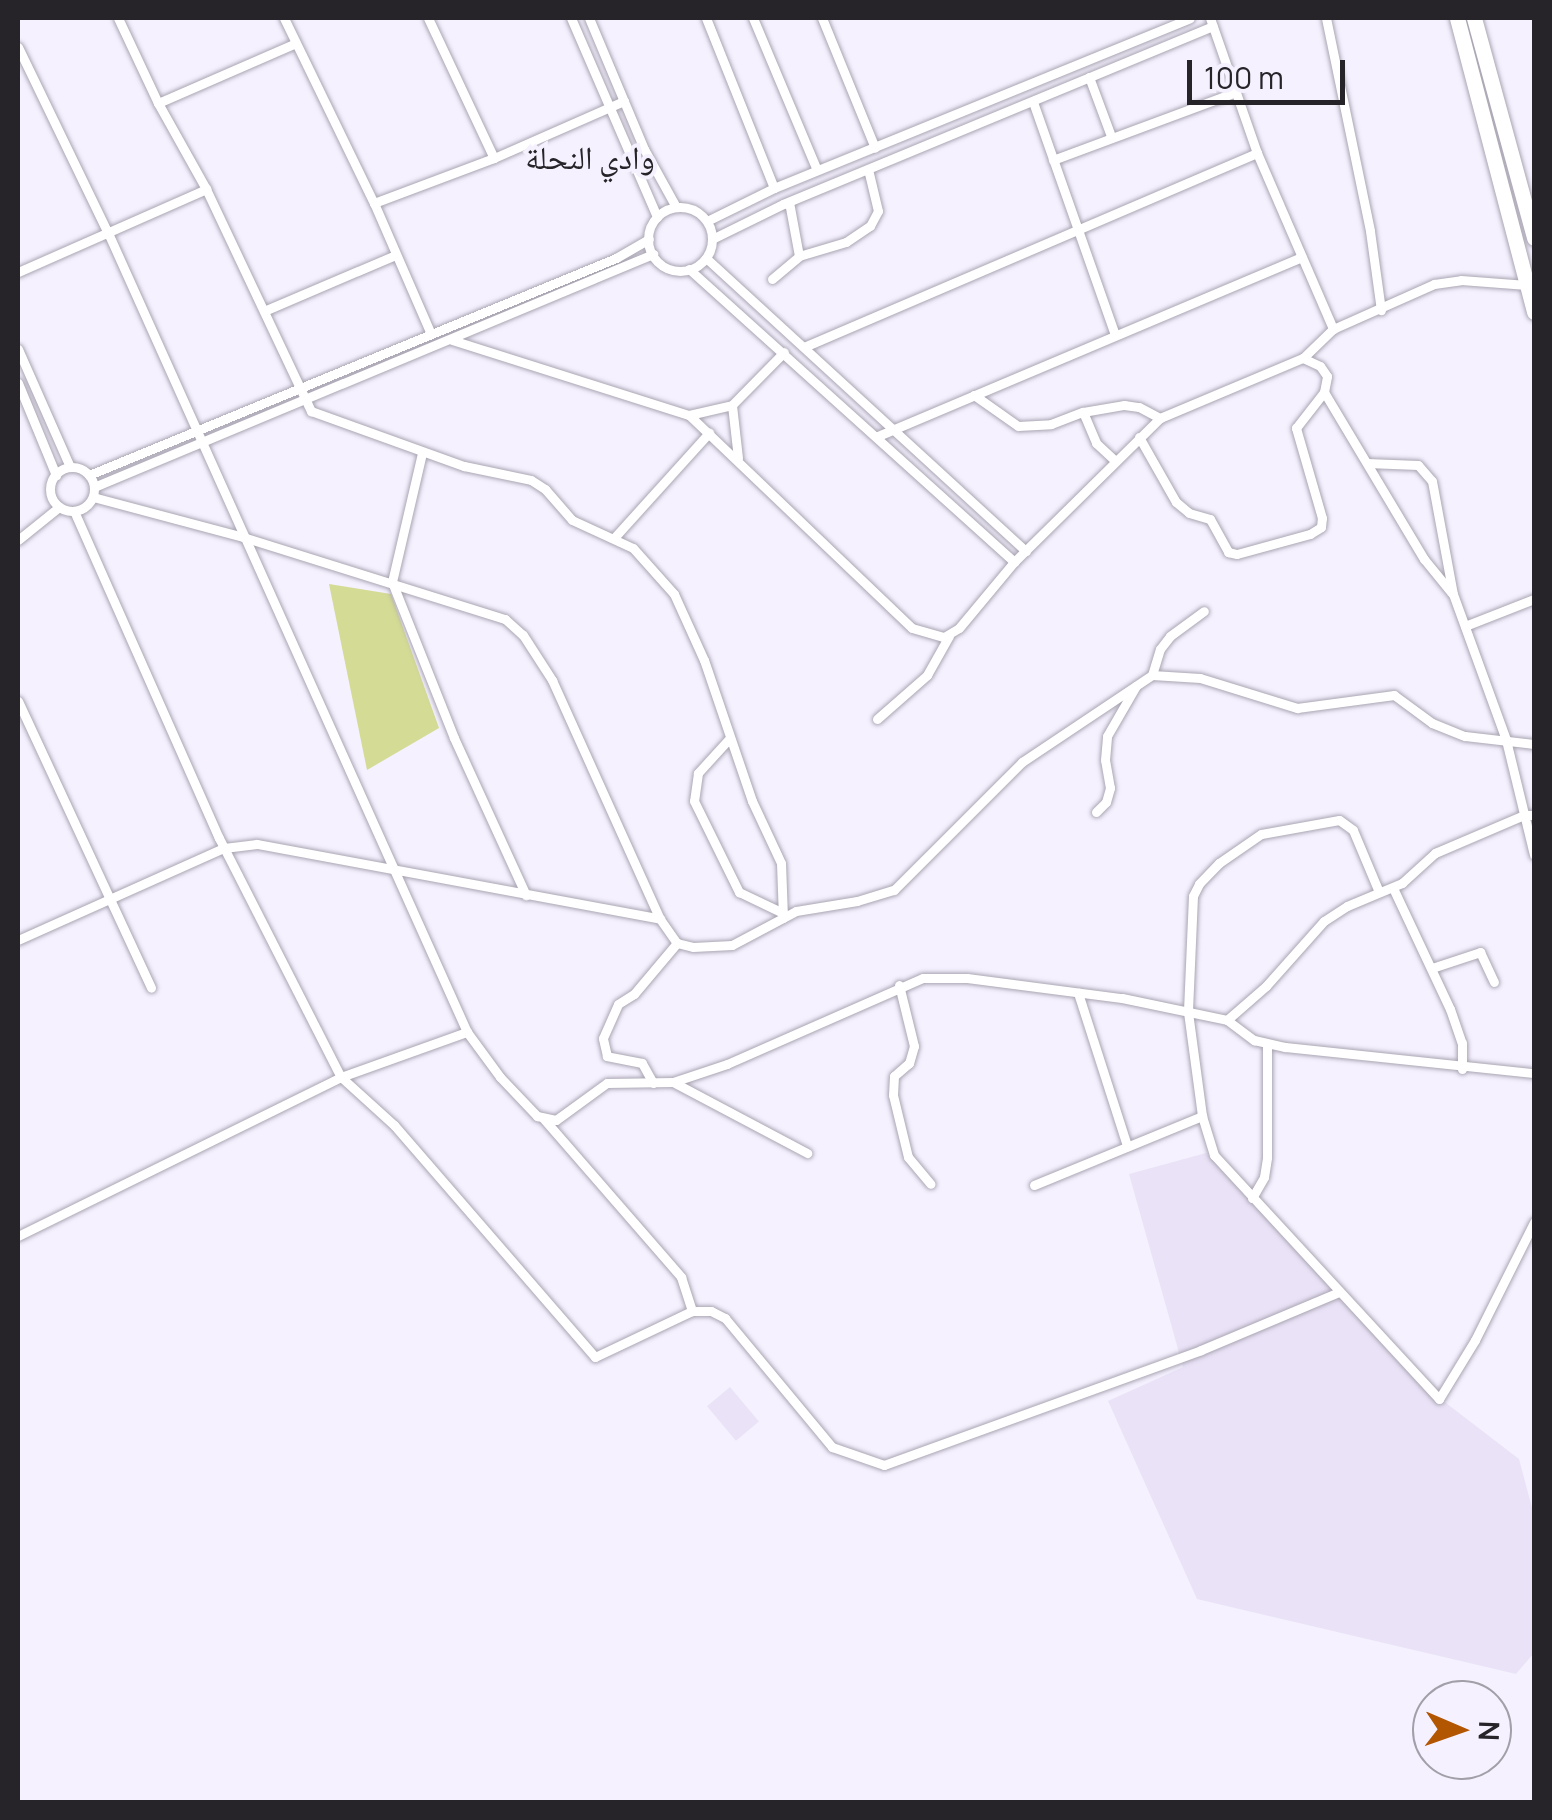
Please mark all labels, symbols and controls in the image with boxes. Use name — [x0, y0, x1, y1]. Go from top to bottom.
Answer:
scale bar — [1192, 40, 1350, 102]
text: 100 m — [1204, 57, 1284, 98]
district label: وادي النحلة — [525, 138, 655, 176]
north arrow — [1412, 1680, 1512, 1780]
text: N — [1471, 1720, 1509, 1742]

